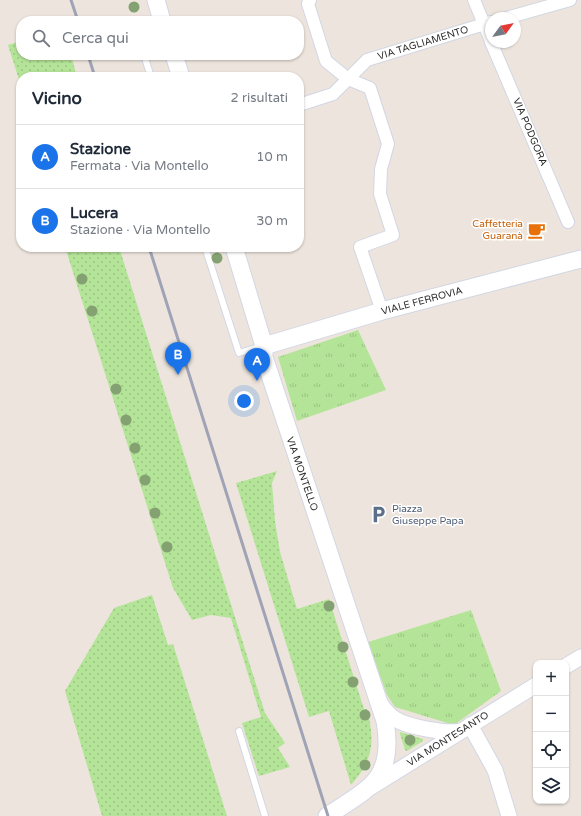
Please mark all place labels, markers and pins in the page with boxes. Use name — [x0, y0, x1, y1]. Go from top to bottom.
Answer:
place label: Caffetteria Guaranà — [472, 218, 523, 242]
cafe icon: Caffetteria Guaranà — [526, 220, 546, 240]
pin: B — [165, 342, 191, 375]
pin: A — [244, 348, 270, 381]
place label: Piazza Giuseppe Papa — [392, 503, 464, 527]
parking icon: Piazza Giuseppe Papa — [369, 505, 389, 525]

